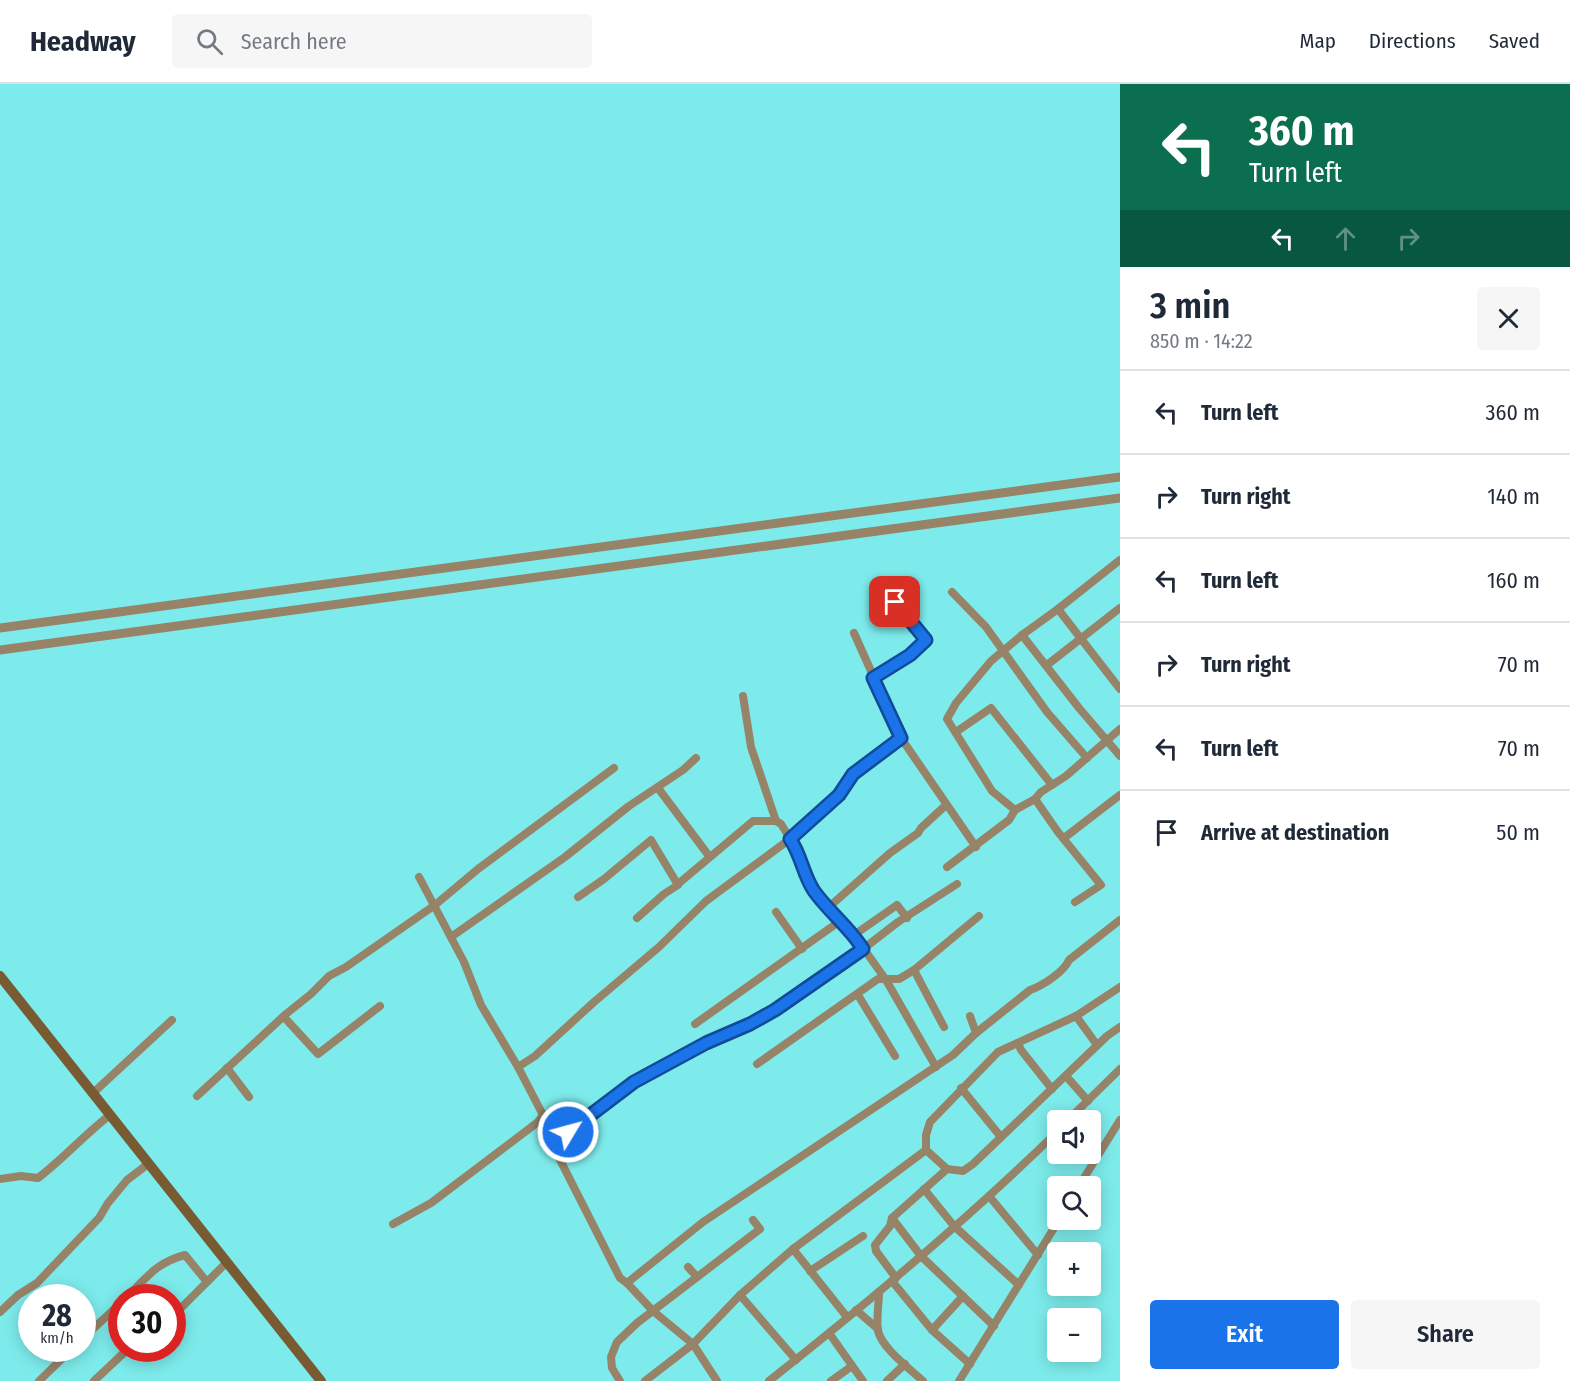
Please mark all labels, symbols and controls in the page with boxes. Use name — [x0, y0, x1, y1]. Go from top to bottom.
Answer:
search box — [172, 14, 592, 68]
text: Headway — [30, 25, 136, 58]
icon: search — [193, 25, 226, 58]
text: Search here — [241, 28, 347, 55]
text: Map — [1299, 28, 1336, 54]
text: Directions — [1369, 28, 1456, 54]
text: Saved — [1489, 28, 1540, 54]
text: 360 m — [1249, 106, 1355, 156]
icon: left — [1150, 108, 1228, 186]
text: Turn left — [1249, 157, 1342, 189]
icon: left — [1266, 222, 1299, 255]
icon: ahead — [1329, 222, 1362, 255]
icon: right — [1392, 222, 1425, 255]
text: 3 min — [1150, 284, 1230, 328]
button: close — [1477, 287, 1540, 350]
text: 850 m · 14:22 — [1150, 329, 1253, 353]
icon: left — [1150, 396, 1183, 429]
text: Turn left — [1201, 399, 1279, 426]
text: 360 m — [1486, 399, 1540, 426]
icon: right — [1150, 480, 1183, 513]
text: Turn right — [1201, 483, 1290, 510]
text: 140 m — [1487, 483, 1540, 510]
icon: left — [1150, 564, 1183, 597]
text: Turn left — [1201, 567, 1279, 594]
text: 160 m — [1487, 567, 1540, 594]
pin — [869, 576, 920, 627]
icon: arrive — [878, 585, 911, 618]
icon: right — [1150, 648, 1183, 681]
text: Turn right — [1201, 651, 1290, 678]
text: 70 m — [1498, 651, 1540, 678]
icon: left — [1150, 732, 1183, 765]
text: Turn left — [1201, 735, 1279, 762]
text: 70 m — [1498, 735, 1540, 762]
icon: arrive — [1150, 816, 1183, 849]
text: Arrive at destination — [1201, 819, 1389, 846]
text: 50 m — [1496, 819, 1540, 846]
position arrow — [536, 1100, 600, 1164]
map controls — [1047, 1110, 1101, 1362]
button: sound — [1047, 1110, 1101, 1164]
button: search — [1047, 1176, 1101, 1230]
button: + — [1047, 1242, 1101, 1296]
speed limit sign: 30 — [108, 1284, 186, 1362]
text: 28 — [42, 1298, 72, 1334]
button: Exit — [1150, 1300, 1339, 1369]
button: Share — [1351, 1300, 1540, 1369]
button: − — [1047, 1308, 1101, 1362]
text: km/h — [40, 1329, 74, 1347]

